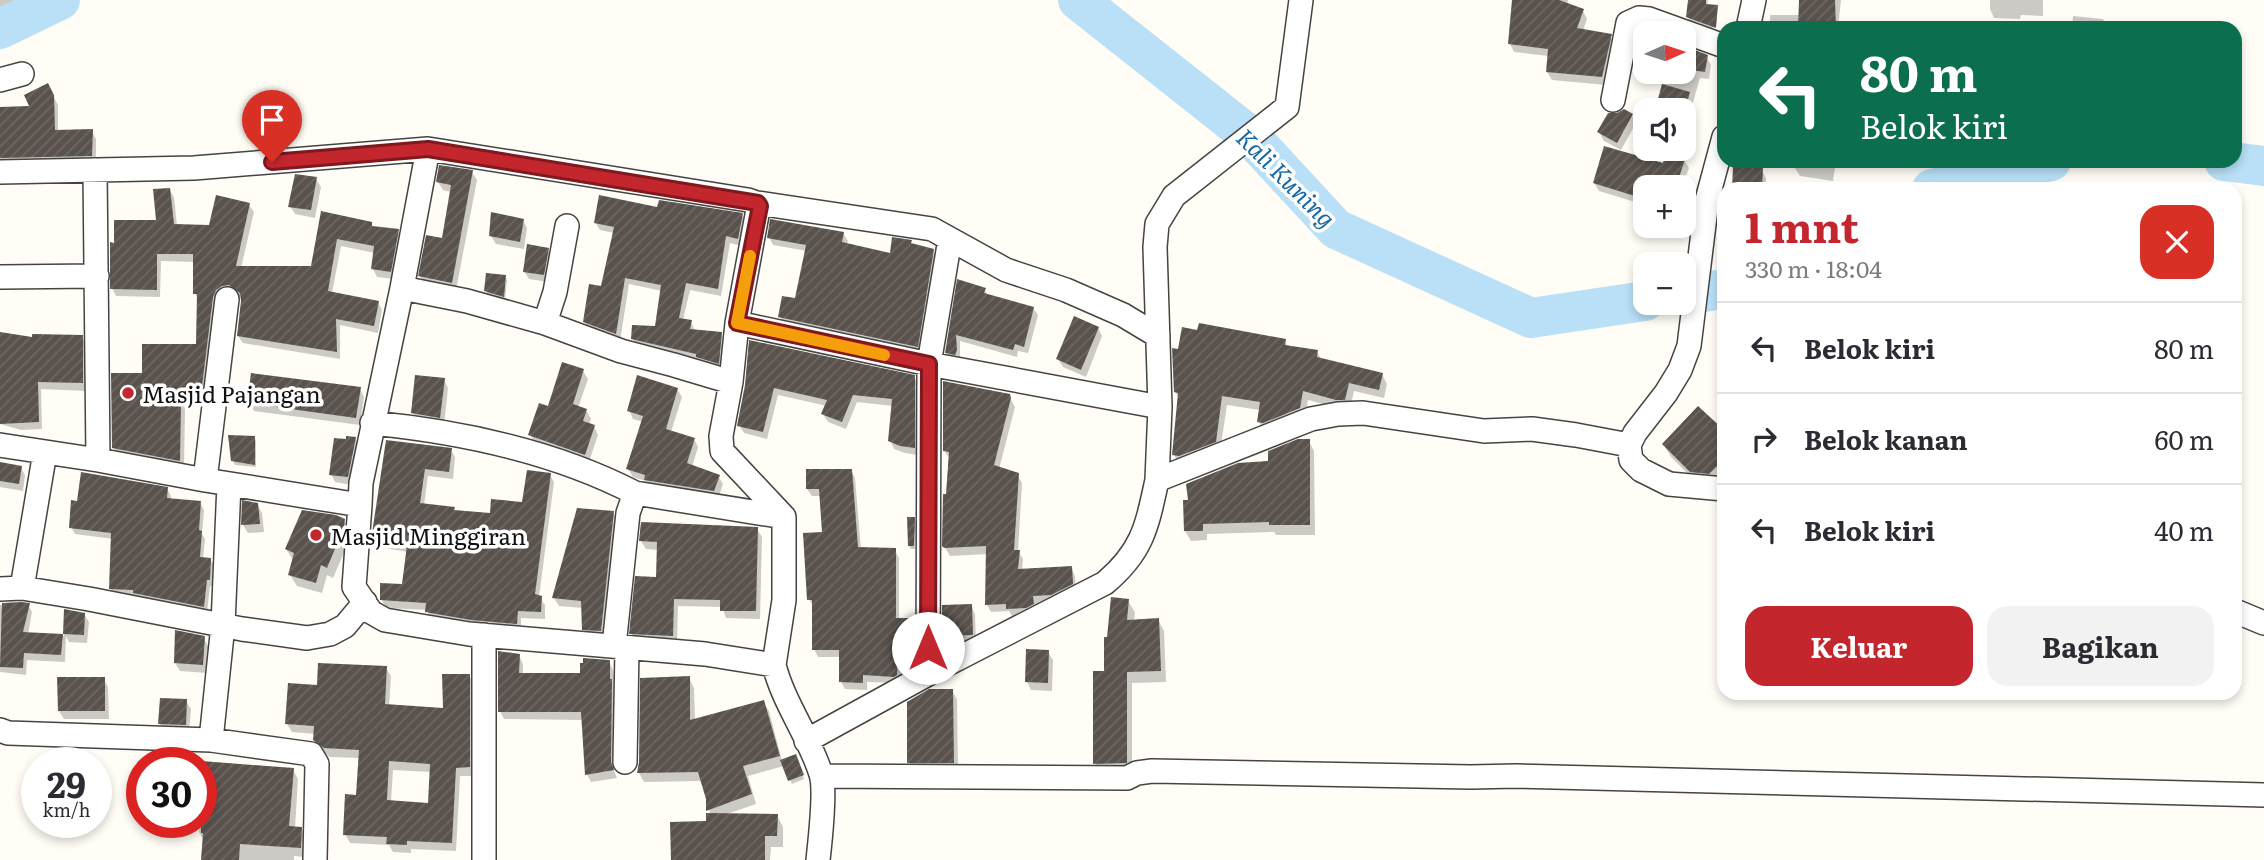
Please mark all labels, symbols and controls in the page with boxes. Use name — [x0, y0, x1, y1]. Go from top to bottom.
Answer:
north arrow — [1633, 21, 1696, 84]
map controls — [1633, 21, 1696, 315]
text: 80 m — [1860, 34, 1978, 107]
icon: left — [1745, 49, 1836, 140]
pin — [242, 90, 302, 162]
button: sound — [1633, 98, 1696, 161]
icon: arrive — [253, 101, 291, 139]
text: Belok kiri — [1860, 101, 2008, 149]
water label: Kali Kuning — [1230, 120, 1344, 234]
button: + — [1633, 175, 1696, 238]
text: 1 mnt — [1745, 194, 1859, 256]
button: close — [2140, 205, 2214, 279]
text: 330 m · 18:04 — [1745, 251, 1882, 285]
button: − — [1633, 252, 1696, 315]
text: Belok kiri — [1804, 328, 1935, 367]
text: 80 m — [2154, 328, 2214, 367]
icon: left — [1745, 329, 1783, 367]
place label: Masjid Pajangan — [142, 376, 321, 410]
marker: Masjid Pajangan — [120, 385, 136, 401]
text: Belok kanan — [1804, 419, 1968, 458]
text: 60 m — [2155, 419, 2214, 458]
icon: right — [1745, 420, 1783, 458]
text: Belok kiri — [1804, 510, 1935, 549]
text: 40 m — [2154, 510, 2214, 549]
icon: left — [1745, 511, 1783, 549]
place label: Masjid Minggiran — [330, 518, 526, 552]
marker: Masjid Minggiran — [308, 527, 324, 543]
button: Keluar — [1745, 606, 1973, 686]
button: Bagikan — [1987, 606, 2214, 686]
position arrow — [891, 611, 965, 685]
speed limit sign: 30 — [126, 747, 217, 838]
text: 29 — [47, 757, 86, 809]
text: km/h — [43, 796, 90, 823]

